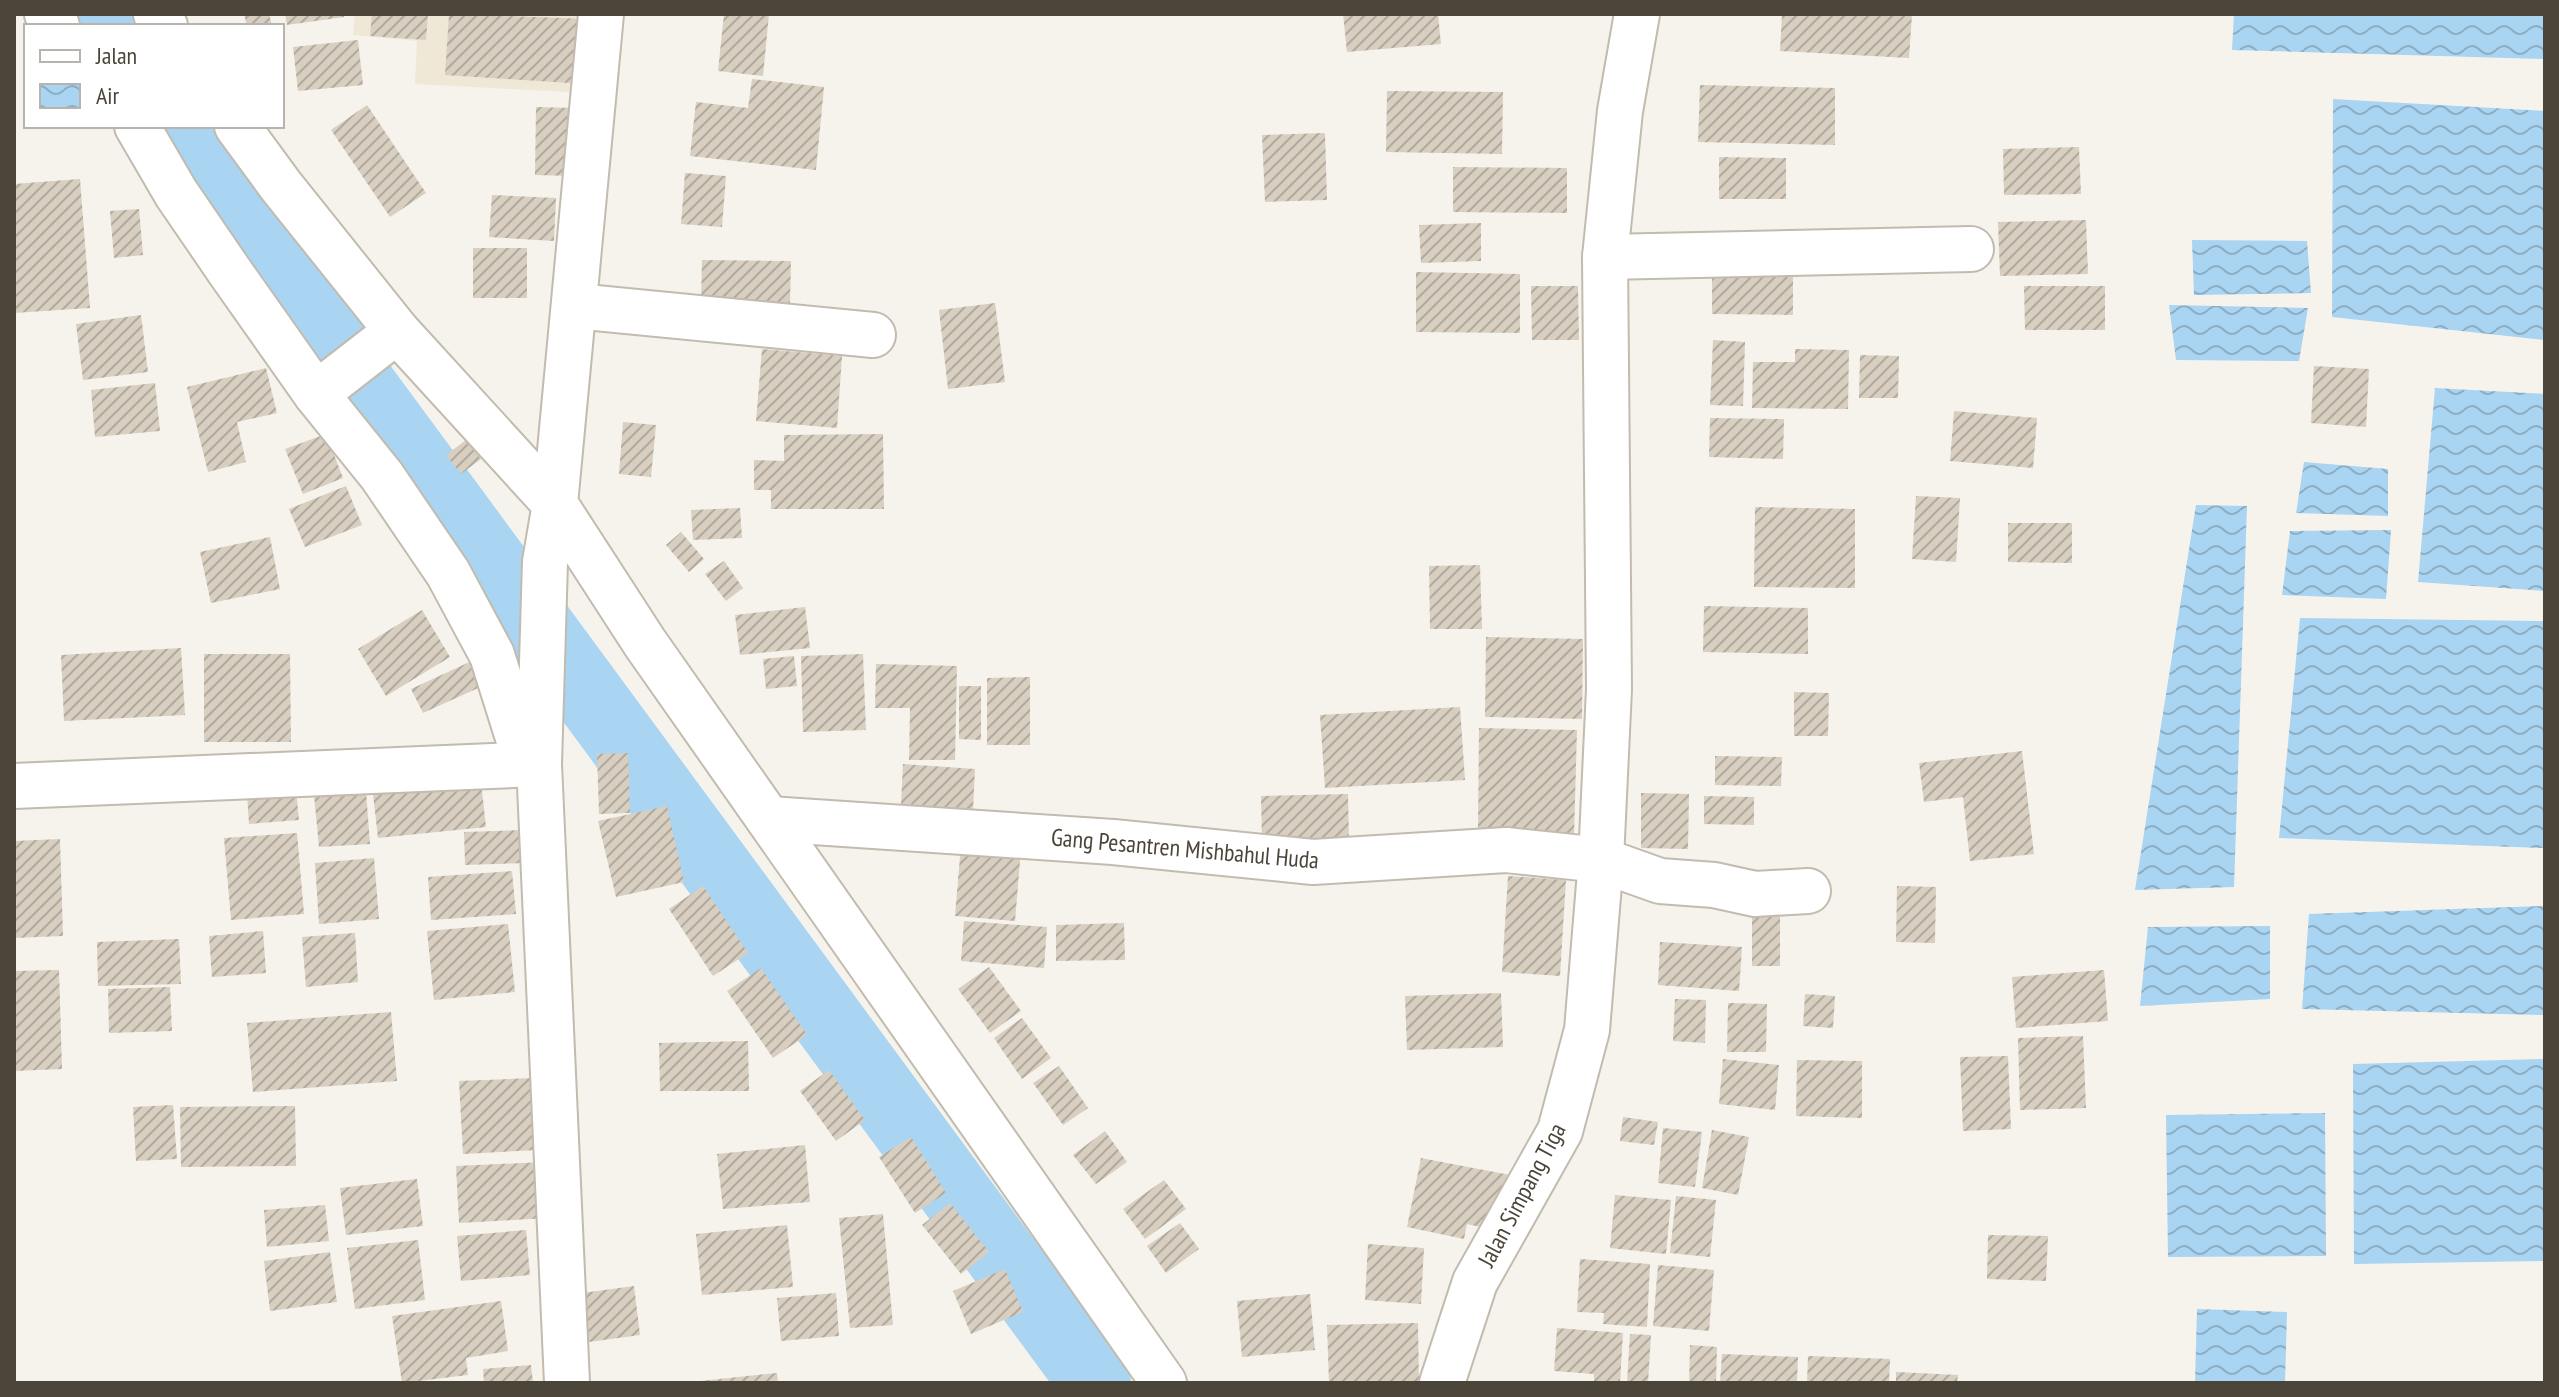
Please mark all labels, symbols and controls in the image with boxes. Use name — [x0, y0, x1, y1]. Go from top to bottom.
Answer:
legend — [24, 24, 284, 128]
text: Jalan — [95, 40, 137, 71]
text: Air — [96, 80, 120, 111]
street label: Gang Pesantren Mishbahul Huda — [1050, 821, 1320, 876]
street label: Jalan Simpang Tiga — [1470, 1117, 1572, 1273]

